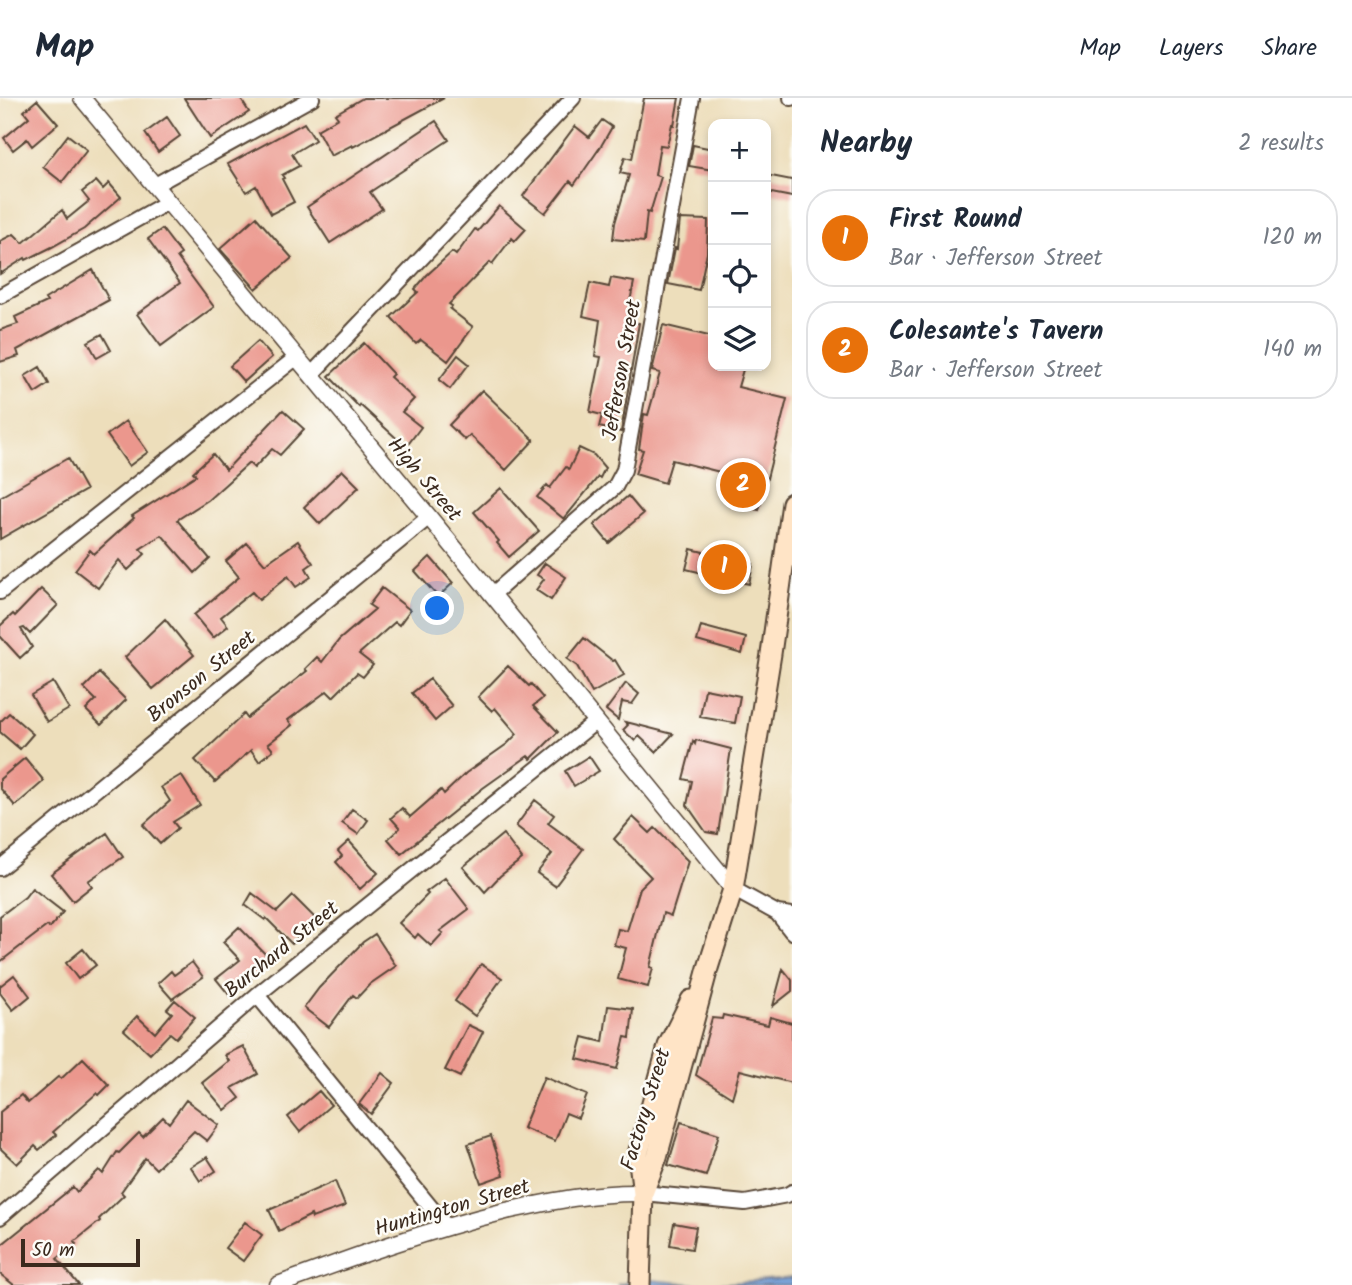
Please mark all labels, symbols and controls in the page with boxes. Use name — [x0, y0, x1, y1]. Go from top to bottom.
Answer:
text: Map — [35, 22, 95, 75]
text: Map — [1079, 29, 1121, 68]
text: Layers — [1159, 29, 1223, 68]
text: Share — [1261, 29, 1317, 68]
map controls — [708, 119, 771, 371]
button: + — [708, 119, 771, 182]
text: Nearby — [820, 120, 912, 168]
text: 2 results — [1238, 126, 1324, 162]
button: − — [708, 182, 771, 245]
text: First Round — [889, 199, 1022, 241]
text: 1 — [842, 220, 848, 256]
text: 120 m — [1262, 220, 1322, 256]
text: Bar · Jefferson Street — [889, 241, 1102, 277]
button: locate — [708, 245, 771, 308]
street label: Jefferson Street — [594, 296, 651, 443]
button: layers — [708, 308, 771, 371]
text: Colesante's Tavern — [889, 311, 1103, 353]
text: 2 — [838, 332, 852, 368]
text: 140 m — [1263, 332, 1322, 368]
text: Bar · Jefferson Street — [889, 353, 1102, 389]
street label: High Street — [378, 430, 470, 530]
pin: 2 — [720, 459, 766, 511]
pin: 1 — [701, 541, 747, 593]
your location — [420, 591, 454, 625]
street label: Bronson Street — [140, 622, 264, 732]
street label: Burchard Street — [217, 893, 347, 1007]
street label: Factory Street — [612, 1043, 681, 1175]
street label: Huntington Street — [371, 1170, 535, 1246]
scale bar — [21, 1236, 140, 1268]
text: 50 m — [32, 1236, 74, 1266]

